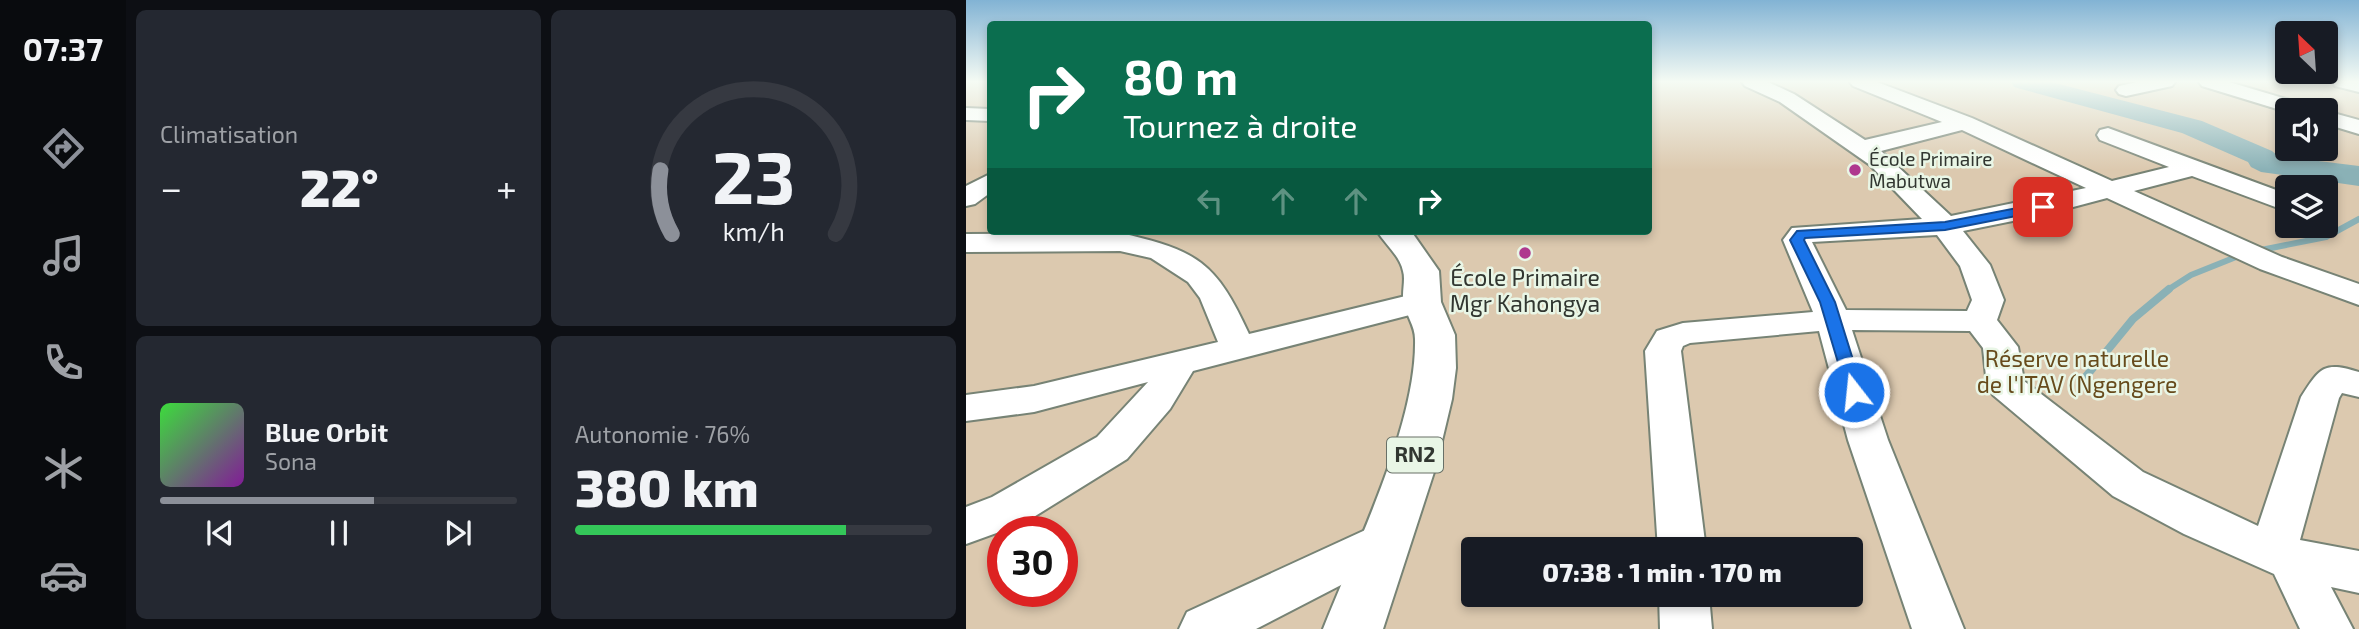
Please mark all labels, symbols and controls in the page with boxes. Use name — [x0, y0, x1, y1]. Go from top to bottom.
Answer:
north arrow — [2275, 21, 2338, 84]
map controls — [2275, 21, 2338, 238]
text: 07:37 — [23, 29, 103, 67]
text: 80 m — [1123, 46, 1238, 105]
icon: right — [1008, 49, 1099, 140]
button: sound — [2275, 98, 2338, 161]
text: Tournez à droite — [1123, 106, 1357, 144]
text: Climatisation — [160, 120, 298, 148]
icon: directions — [39, 124, 88, 173]
text: 23 — [712, 131, 795, 219]
place label: École Primaire Mabutwa — [1869, 147, 1993, 192]
text: 22° — [300, 155, 379, 217]
marker: École Primaire Mabutwa — [1847, 162, 1863, 178]
text: − — [160, 164, 182, 210]
text: + — [496, 164, 517, 210]
button: layers — [2275, 175, 2338, 238]
pin — [2013, 177, 2073, 237]
icon: left — [1191, 182, 1229, 220]
icon: ahead — [1264, 182, 1302, 220]
icon: ahead — [1337, 182, 1375, 220]
icon: right — [1410, 182, 1448, 220]
icon: arrive — [2024, 188, 2062, 226]
text: km/h — [722, 216, 785, 246]
icon: music — [39, 231, 88, 280]
marker: École Primaire Mgr Kahongya — [1517, 245, 1533, 261]
place label: École Primaire Mgr Kahongya — [1450, 263, 1600, 317]
icon: phone — [39, 338, 88, 387]
park label: Réserve naturelle de l'ITAV (Ngengere — [1977, 344, 2177, 398]
position arrow — [1817, 355, 1891, 429]
text: Blue Orbit — [265, 416, 388, 447]
text: Autonomie · 76% — [575, 420, 750, 448]
road number: RN2 — [1387, 438, 1443, 472]
icon: climate — [39, 444, 88, 493]
text: Sona — [265, 447, 317, 475]
text: 380 km — [575, 455, 759, 517]
icon: previous — [201, 514, 239, 552]
icon: pause — [320, 514, 358, 552]
icon: next — [439, 514, 477, 552]
speed limit sign: 30 — [987, 516, 1078, 607]
icon: car — [39, 551, 88, 600]
text: 07:38 · 1 min · 170 m — [1542, 556, 1782, 587]

